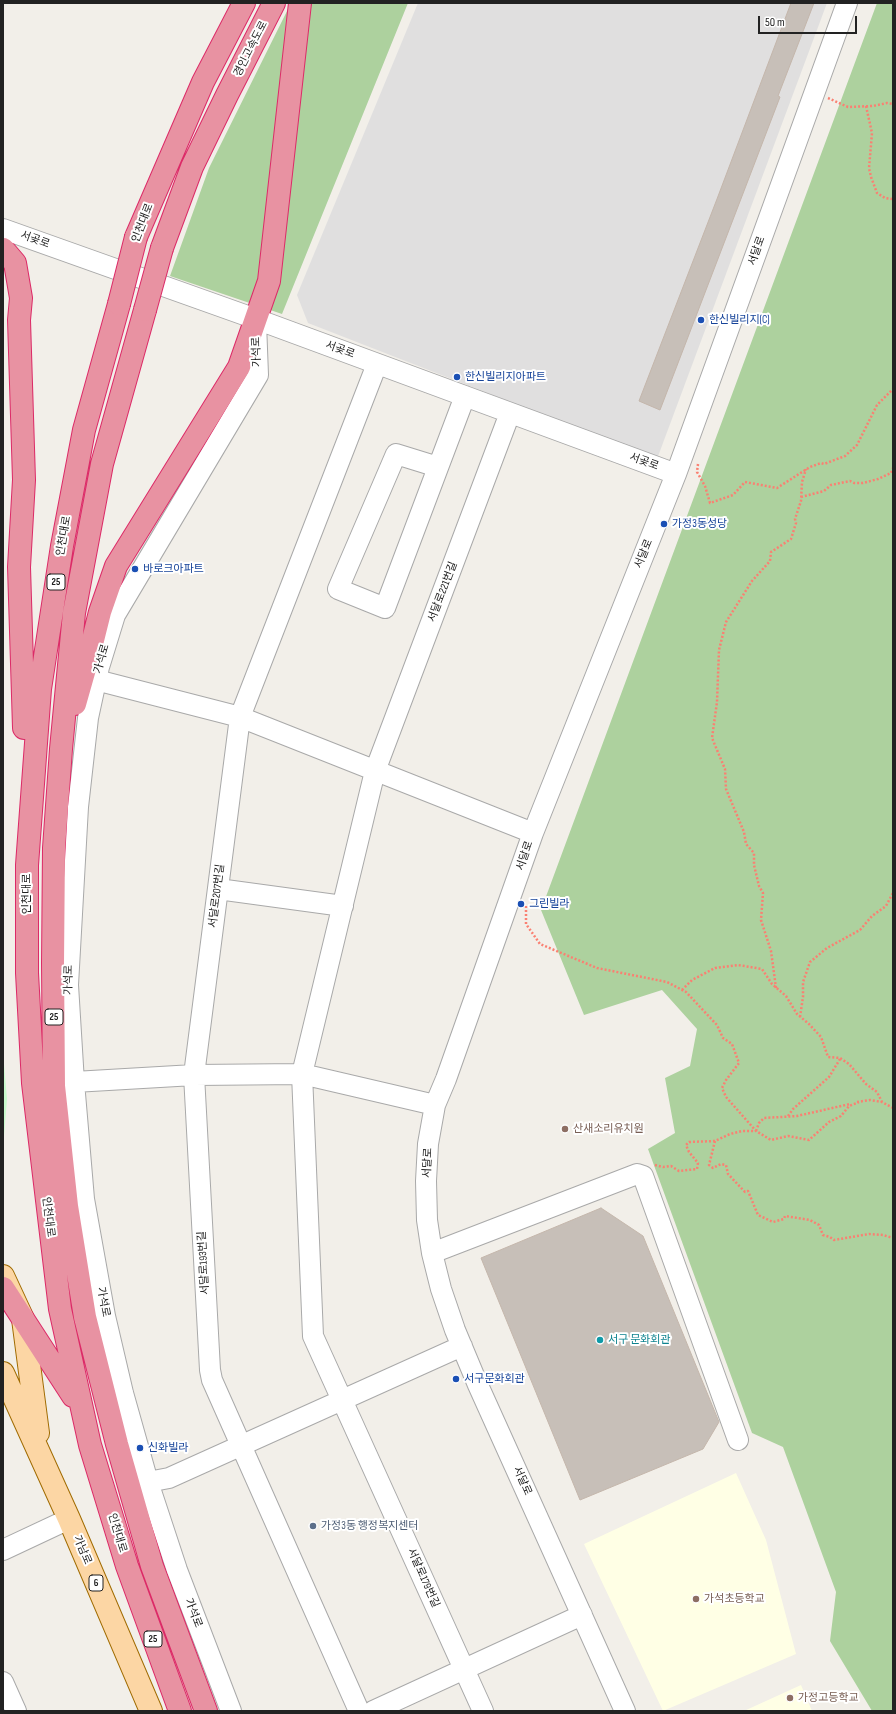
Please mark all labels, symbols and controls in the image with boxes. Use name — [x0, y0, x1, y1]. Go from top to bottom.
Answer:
scale bar — [760, 8, 859, 34]
text: 50 m — [765, 15, 785, 30]
street label: 경인고속도로 — [231, 19, 271, 79]
street label: 인천대로 — [130, 202, 156, 244]
street label: 서곶로 — [18, 229, 52, 251]
street label: 서달로 — [746, 234, 768, 268]
place label: 한신빌리지(C) — [709, 313, 770, 327]
marker: 한신빌리지(C) — [696, 315, 706, 325]
street label: 가석로 — [250, 337, 264, 367]
street label: 서곶로 — [323, 339, 357, 361]
place label: 한신빌리지아파트 — [465, 370, 546, 384]
marker: 한신빌리지아파트 — [452, 372, 462, 382]
street label: 서곶로 — [627, 451, 661, 473]
street label: 인천대로 — [54, 515, 74, 557]
place label: 가정3동성당 — [672, 517, 727, 531]
marker: 가정3동성당 — [659, 519, 669, 529]
street label: 서달로 — [632, 537, 656, 571]
street label: 서달로221번길 — [425, 560, 461, 624]
place label: 바로크아파트 — [143, 562, 204, 576]
marker: 바로크아파트 — [130, 564, 140, 574]
road number: 25 — [47, 574, 65, 590]
street label: 가석로 — [91, 643, 113, 675]
street label: 서달로 — [514, 839, 536, 873]
street label: 서달로207번길 — [207, 863, 227, 929]
street label: 인천대로 — [20, 874, 34, 914]
place label: 그린빌라 — [529, 897, 569, 911]
marker: 그린빌라 — [516, 899, 526, 909]
street label: 가석로 — [62, 965, 76, 995]
road number: 25 — [45, 1009, 63, 1025]
place label: 산새소리유치원 — [573, 1122, 644, 1136]
marker: 산새소리유치원 — [560, 1124, 570, 1134]
street label: 서달로 — [421, 1147, 435, 1179]
street label: 인천대로 — [39, 1196, 57, 1238]
street label: 서달로193번길 — [196, 1231, 212, 1295]
street label: 가석로 — [94, 1286, 112, 1318]
place label: 서구 문화회관 — [608, 1333, 670, 1347]
marker: 서구 문화회관 — [595, 1335, 605, 1345]
place label: 서구문화회관 — [464, 1372, 525, 1386]
marker: 서구문화회관 — [451, 1374, 461, 1384]
place label: 신화빌라 — [148, 1441, 188, 1455]
marker: 신화빌라 — [135, 1443, 145, 1453]
street label: 서달로 — [510, 1464, 534, 1498]
street label: 인천대로 — [105, 1512, 129, 1554]
place label: 가정3동 행정복지센터 — [321, 1519, 418, 1533]
marker: 가정3동 행정복지센터 — [308, 1521, 318, 1531]
street label: 가남로 — [70, 1533, 94, 1567]
street label: 서달로179번길 — [404, 1546, 442, 1610]
road number: 6 — [89, 1575, 103, 1591]
place label: 가석초등학교 — [704, 1592, 765, 1606]
marker: 가석초등학교 — [691, 1594, 701, 1604]
street label: 가석로 — [181, 1596, 205, 1630]
road number: 25 — [144, 1631, 162, 1647]
place label: 가정고등학교 — [798, 1691, 859, 1705]
marker: 가정고등학교 — [785, 1693, 795, 1703]

